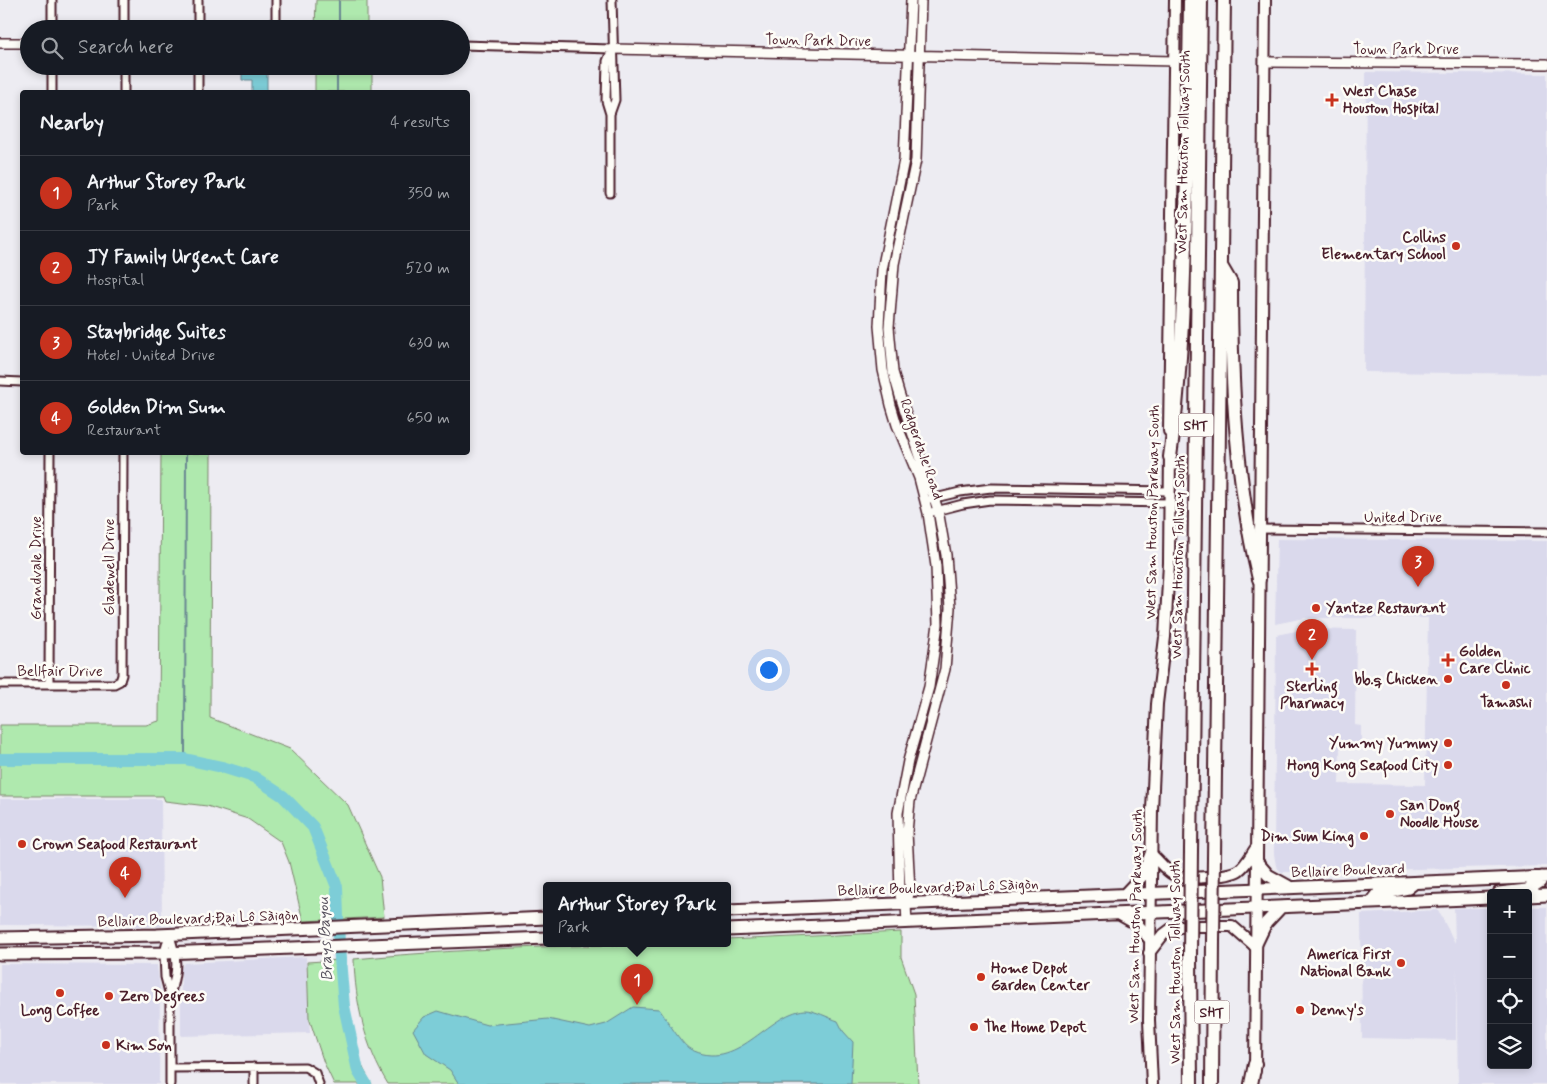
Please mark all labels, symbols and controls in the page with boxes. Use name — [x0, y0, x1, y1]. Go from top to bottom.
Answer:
search box — [20, 20, 470, 75]
street label: Town Park Drive — [765, 30, 871, 52]
icon: search — [38, 34, 66, 62]
text: Search here — [78, 35, 174, 60]
street label: Town Park Drive — [1353, 40, 1459, 60]
street label: West Sam Houston Tollway South — [1172, 50, 1196, 254]
place label: West Chase Houston Hospital — [1342, 82, 1438, 119]
marker: West Chase Houston Hospital — [1325, 93, 1339, 107]
text: Nearby — [40, 109, 104, 137]
text: 4 results — [390, 112, 450, 133]
text: Arthur Storey Park — [87, 170, 246, 195]
text: 1 — [52, 183, 60, 204]
text: 350 m — [408, 183, 450, 204]
text: Park — [87, 195, 119, 216]
place label: Collins Elementary School — [1321, 228, 1446, 265]
marker: Collins Elementary School — [1450, 240, 1462, 252]
text: JY Family Urgent Care — [87, 245, 279, 270]
text: 2 — [52, 258, 60, 279]
text: 520 m — [405, 258, 450, 279]
text: Hospital — [87, 270, 144, 291]
text: Staybridge Suites — [87, 320, 226, 345]
text: 3 — [52, 333, 60, 354]
text: 630 m — [408, 333, 450, 354]
text: Hotel · United Drive — [87, 345, 215, 366]
text: Golden Dim Sum — [87, 395, 226, 420]
street label: Rodgerdale Road — [893, 396, 948, 503]
street label: West Sam Houston Parkway South — [1141, 405, 1165, 619]
text: 4 — [51, 408, 61, 429]
text: 650 m — [407, 408, 450, 429]
road number: SHT — [1178, 414, 1214, 436]
text: Restaurant — [87, 420, 161, 441]
street label: West Sam Houston Tollway South — [1167, 455, 1191, 659]
street label: United Drive — [1364, 508, 1442, 528]
street label: Grandvale Drive — [27, 516, 47, 620]
street label: Gladewell Drive — [100, 518, 120, 616]
pin: 3 — [1402, 546, 1434, 587]
place label: Yantze Restaurant — [1326, 599, 1446, 619]
marker: Yantze Restaurant — [1310, 602, 1322, 614]
pin: 2 — [1296, 619, 1328, 660]
place label: Golden Care Clinic — [1459, 642, 1531, 679]
marker: Golden Care Clinic — [1441, 653, 1455, 667]
your location — [756, 657, 782, 683]
street label: Bellfair Drive — [17, 662, 103, 682]
marker: Sterling Pharmacy — [1306, 663, 1318, 675]
place label: bb.q Chicken — [1354, 670, 1438, 690]
marker: bb.q Chicken — [1442, 673, 1454, 685]
place label: Sterling Pharmacy — [1280, 677, 1344, 714]
marker: Tamashi — [1500, 679, 1512, 691]
place label: Tamashi — [1480, 693, 1533, 713]
place label: Yummy Yummy — [1329, 734, 1438, 754]
marker: Yummy Yummy — [1442, 737, 1454, 749]
place label: Hong Kong Seafood City — [1287, 756, 1438, 778]
marker: Hong Kong Seafood City — [1442, 759, 1454, 771]
place label: San Dong Noodle House — [1400, 796, 1479, 833]
marker: San Dong Noodle House — [1384, 808, 1396, 820]
street label: West Sam Houston Parkway South — [1124, 809, 1148, 1023]
place label: Dim Sum King — [1260, 827, 1354, 848]
marker: Dim Sum King — [1358, 830, 1370, 842]
place label: Crown Seafood Restaurant — [32, 835, 198, 857]
marker: Crown Seafood Restaurant — [16, 838, 28, 850]
pin: 4 — [109, 857, 141, 898]
street label: Bellaire Boulevard — [1291, 859, 1405, 883]
street label: West Sam Houston Tollway South — [1166, 860, 1186, 1064]
street label: Bellaire Boulevard;Đại Lộ Sàigòn — [837, 874, 1039, 902]
popup — [543, 882, 731, 947]
map controls — [1487, 889, 1532, 1069]
button: + — [1487, 889, 1532, 934]
text: Arthur Storey Park — [558, 892, 716, 917]
water label: Brays Bayou — [313, 896, 338, 982]
street label: Bellaire Boulevard;Đại Lộ Sàigòn — [97, 905, 299, 933]
text: Park — [558, 917, 589, 938]
button: − — [1487, 934, 1532, 979]
place label: America First National Bank — [1300, 945, 1392, 982]
marker: America First National Bank — [1395, 957, 1407, 969]
place label: Home Depot Garden Center — [991, 959, 1090, 996]
pin: 1 — [621, 964, 653, 1005]
marker: Home Depot Garden Center — [975, 971, 987, 983]
button: locate — [1487, 979, 1532, 1024]
marker: Long Coffee — [54, 987, 66, 999]
place label: Zero Degrees — [119, 987, 205, 1009]
marker: Zero Degrees — [103, 990, 115, 1002]
road number: SHT — [1194, 1000, 1230, 1024]
place label: Long Coffee — [21, 1001, 99, 1023]
place label: Denny's — [1310, 1001, 1364, 1021]
marker: Denny's — [1294, 1004, 1306, 1016]
place label: The Home Depot — [984, 1018, 1088, 1038]
marker: The Home Depot — [968, 1021, 980, 1033]
button: layers — [1487, 1024, 1532, 1069]
place label: Kim Sơn — [116, 1036, 172, 1056]
marker: Kim Sơn — [100, 1039, 112, 1051]

